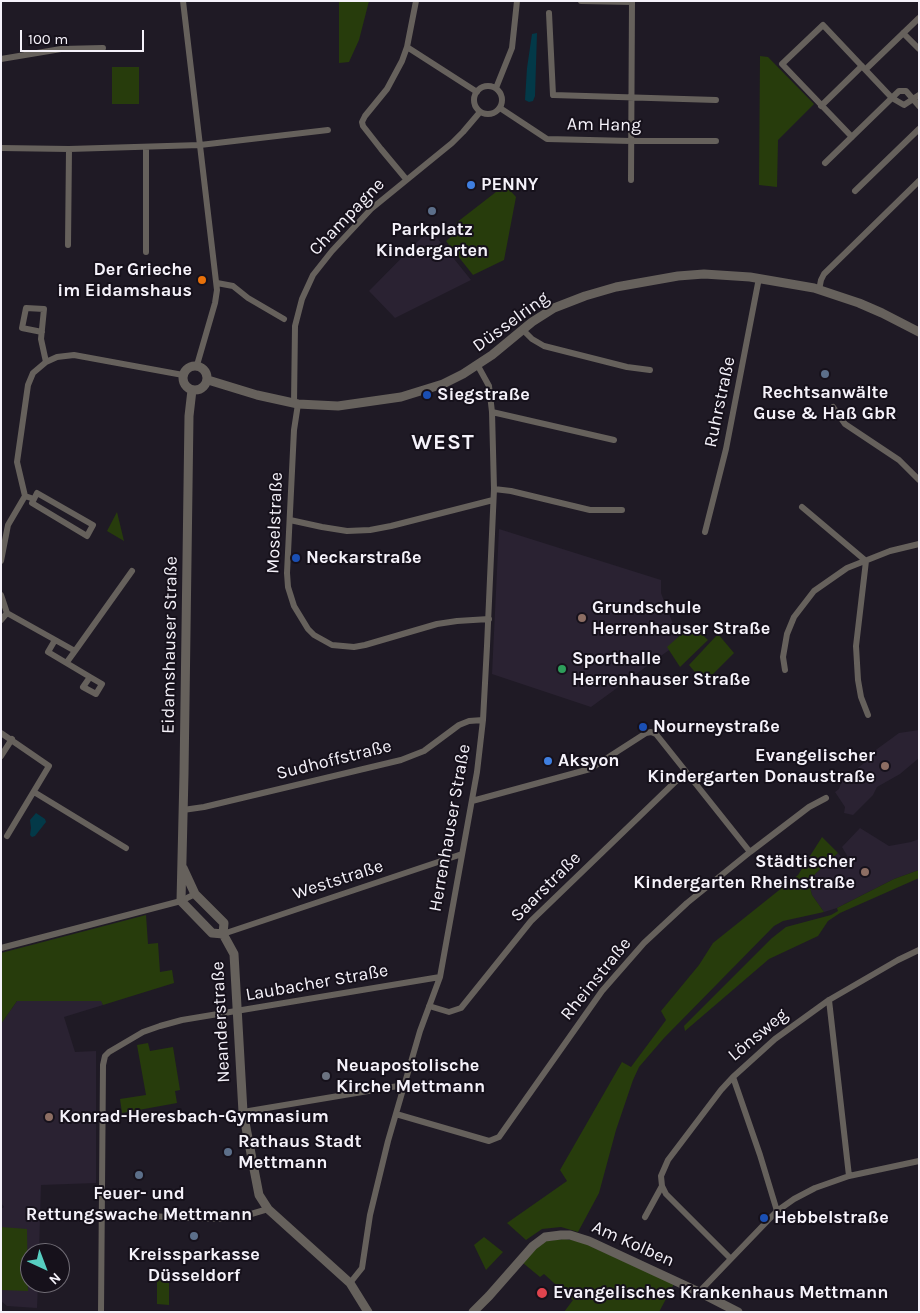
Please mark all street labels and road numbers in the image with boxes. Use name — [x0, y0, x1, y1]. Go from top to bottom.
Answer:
street label: Am Hang — [567, 114, 641, 136]
street label: Champagne — [305, 174, 389, 260]
street label: Düsselring — [469, 287, 553, 357]
street label: Ruhrstraße — [700, 355, 740, 449]
street label: Moselstraße — [262, 472, 288, 574]
street label: Eidamshauser Straße — [158, 556, 182, 734]
street label: Sudhoffstraße — [274, 735, 394, 785]
street label: Herrenhauser Straße — [425, 742, 475, 914]
street label: Saarstraße — [506, 847, 586, 927]
street label: Weststraße — [290, 855, 386, 905]
street label: Rheinstraße — [556, 933, 636, 1025]
street label: Laubacher Straße — [244, 960, 390, 1006]
street label: Neanderstraße — [207, 961, 235, 1083]
street label: Lönsweg — [724, 1004, 792, 1066]
street label: Am Kolben — [588, 1216, 678, 1272]

